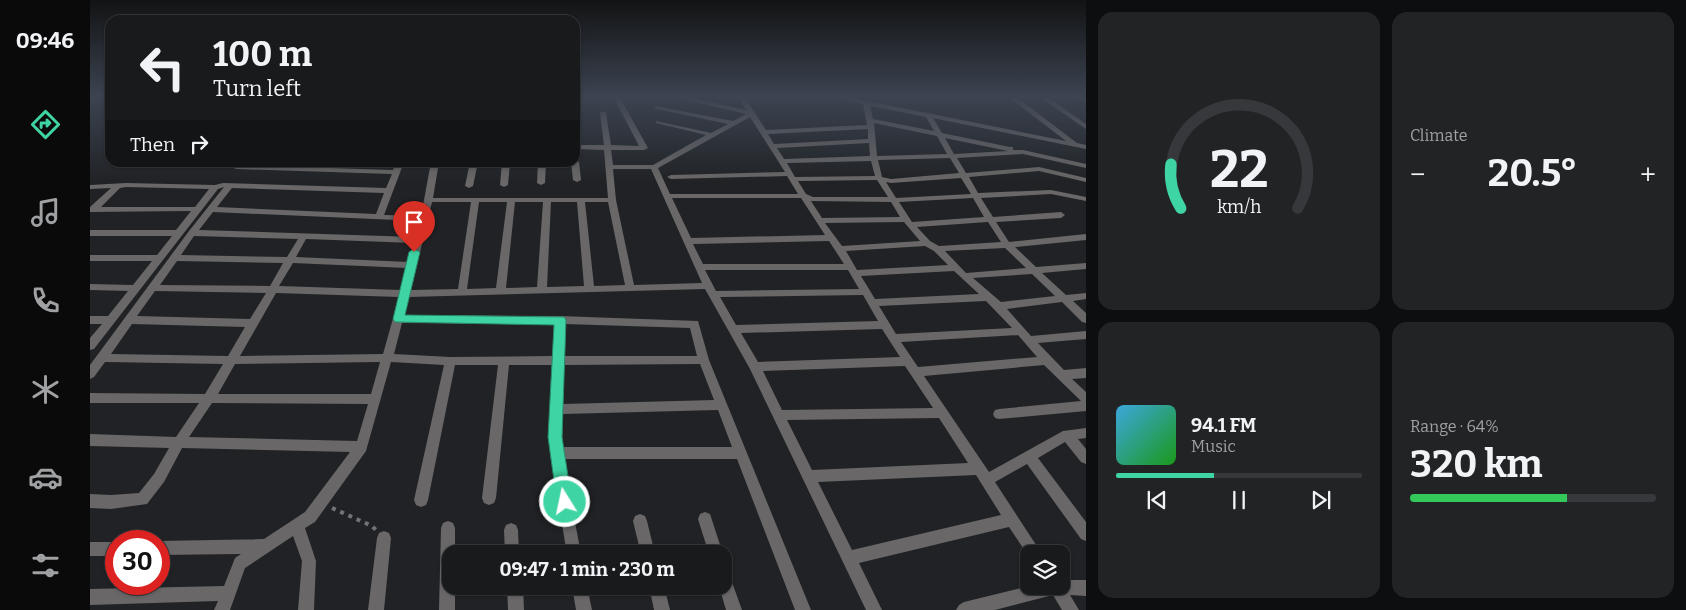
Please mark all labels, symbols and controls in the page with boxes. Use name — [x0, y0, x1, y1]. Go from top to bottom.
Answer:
text: 09:46 — [16, 27, 74, 54]
text: 100 m — [213, 33, 312, 75]
icon: left — [130, 35, 195, 100]
text: Turn left — [213, 75, 301, 102]
icon: directions — [28, 107, 63, 142]
text: Climate — [1410, 126, 1468, 145]
icon: right — [185, 130, 213, 158]
text: Then — [130, 133, 175, 156]
text: 22 — [1210, 138, 1268, 201]
text: 20.5° — [1488, 150, 1578, 196]
text: − — [1410, 158, 1425, 191]
text: + — [1640, 158, 1656, 191]
icon: music — [28, 195, 63, 230]
text: km/h — [1217, 196, 1261, 218]
pin — [393, 201, 435, 252]
icon: arrive — [400, 208, 428, 236]
icon: phone — [28, 283, 63, 318]
icon: climate — [28, 372, 63, 407]
text: 94.1 FM — [1191, 414, 1256, 437]
text: Range · 64% — [1410, 417, 1499, 436]
text: Music — [1191, 437, 1236, 456]
text: 320 km — [1410, 441, 1543, 487]
icon: car — [28, 460, 63, 495]
position arrow — [538, 475, 590, 527]
icon: previous — [1143, 486, 1171, 514]
icon: pause — [1225, 486, 1253, 514]
icon: next — [1307, 486, 1335, 514]
speed limit sign: 30 — [105, 530, 170, 595]
map controls — [1020, 545, 1070, 595]
button: layers — [1020, 545, 1070, 595]
icon: filters — [28, 548, 63, 583]
text: 09:47 · 1 min · 230 m — [499, 558, 675, 581]

